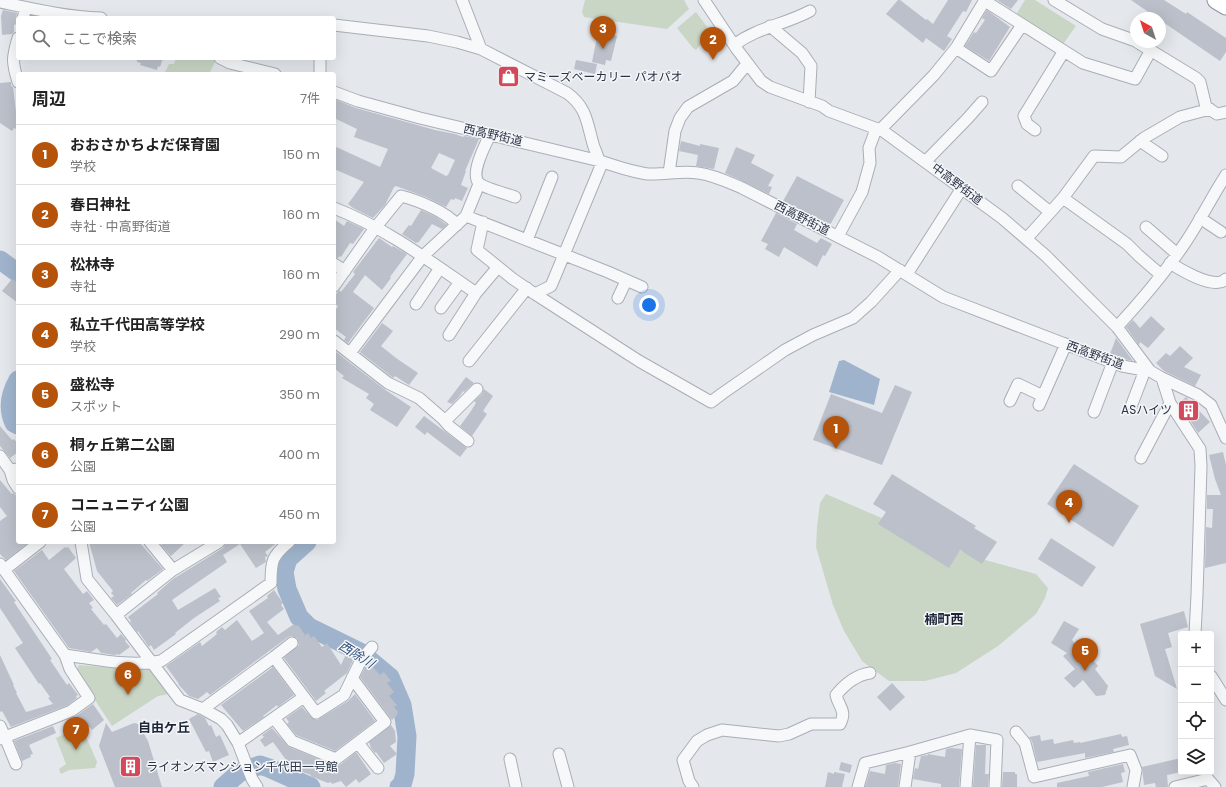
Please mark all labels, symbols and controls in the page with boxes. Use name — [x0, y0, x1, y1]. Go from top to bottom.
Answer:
north arrow — [1130, 12, 1166, 48]
search box — [16, 16, 336, 60]
pin: 3 — [590, 16, 616, 49]
icon: search — [30, 27, 52, 49]
pin: 2 — [700, 27, 726, 60]
text: ここで検索 — [62, 28, 137, 49]
shop icon: マミーズベーカリー パオパオ — [495, 64, 521, 90]
place label: マミーズベーカリー パオパオ — [524, 68, 683, 85]
text: 周辺 — [32, 87, 66, 111]
text: 7件 — [300, 89, 320, 108]
street label: 西高野街道 — [462, 119, 524, 150]
text: おおさかちよだ保育園 — [70, 134, 220, 155]
text: 1 — [43, 145, 47, 164]
text: 150 m — [283, 145, 320, 164]
text: 学校 — [70, 157, 96, 176]
street label: 中高野街道 — [928, 159, 986, 208]
text: 春日神社 — [70, 194, 130, 215]
street label: 西高野街道 — [772, 196, 833, 239]
text: 2 — [41, 205, 49, 224]
text: 160 m — [283, 205, 320, 224]
text: 寺社 · 中高野街道 — [70, 217, 171, 236]
text: 松林寺 — [70, 254, 115, 275]
text: 3 — [41, 265, 49, 284]
text: 160 m — [283, 265, 320, 284]
text: 寺社 — [70, 277, 96, 296]
your location — [639, 295, 659, 315]
text: 私立千代田高等学校 — [70, 314, 205, 335]
text: 4 — [41, 325, 49, 344]
text: 290 m — [279, 325, 320, 344]
street label: 西高野街道 — [1064, 336, 1126, 373]
text: 学校 — [70, 337, 96, 356]
text: 盛松寺 — [70, 374, 115, 395]
text: 5 — [41, 385, 49, 404]
text: 350 m — [279, 385, 320, 404]
text: スポット — [70, 397, 122, 416]
building icon: ASハイツ — [1175, 397, 1201, 423]
place label: ASハイツ — [1121, 401, 1172, 418]
pin: 1 — [823, 416, 849, 449]
text: 桐ヶ丘第二公園 — [70, 434, 175, 455]
text: 6 — [41, 445, 49, 464]
text: 400 m — [279, 445, 320, 464]
text: 公園 — [70, 457, 96, 476]
pin: 4 — [1056, 490, 1082, 523]
text: コニュニティ公園 — [70, 494, 189, 515]
text: 7 — [42, 505, 48, 524]
text: 450 m — [279, 505, 320, 524]
text: 公園 — [70, 517, 96, 536]
district label: 楠町西 — [924, 610, 964, 629]
map controls — [1178, 631, 1214, 775]
button: + — [1178, 631, 1214, 667]
water label: 西除川 — [335, 636, 380, 674]
pin: 5 — [1072, 638, 1098, 671]
pin: 6 — [115, 662, 141, 695]
button: − — [1178, 667, 1214, 703]
button: locate — [1178, 703, 1214, 739]
pin: 7 — [63, 717, 89, 750]
district label: 自由ケ丘 — [138, 718, 190, 737]
button: layers — [1178, 739, 1214, 775]
building icon: ライオンズマンション千代田一号館 — [118, 754, 144, 780]
place label: ライオンズマンション千代田一号館 — [146, 758, 338, 775]

